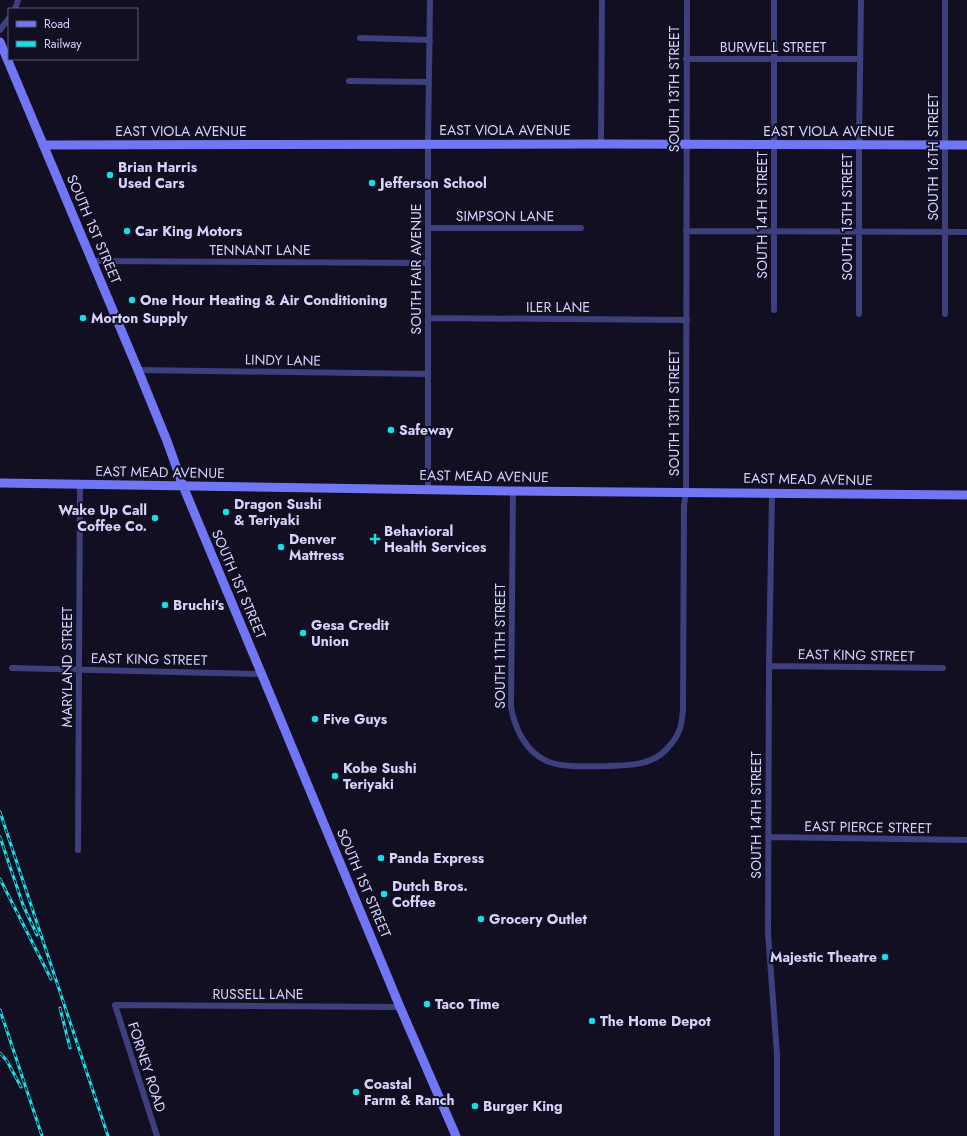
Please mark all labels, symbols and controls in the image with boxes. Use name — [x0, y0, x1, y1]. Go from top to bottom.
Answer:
legend — [8, 8, 138, 60]
text: Road — [44, 15, 70, 33]
street label: SOUTH 13TH STREET — [664, 25, 684, 152]
text: Railway — [44, 35, 82, 53]
street label: BURWELL STREET — [720, 37, 827, 57]
street label: SOUTH 16TH STREET — [923, 93, 943, 221]
street label: EAST VIOLA AVENUE — [439, 120, 571, 140]
street label: EAST VIOLA AVENUE — [115, 121, 247, 141]
street label: EAST VIOLA AVENUE — [763, 121, 895, 141]
street label: SOUTH 14TH STREET — [752, 151, 772, 279]
street label: SOUTH 15TH STREET — [837, 153, 857, 281]
place label: Brian Harris Used Cars — [118, 157, 198, 193]
marker: Brian Harris Used Cars — [105, 170, 115, 180]
street label: SOUTH 1ST STREET — [62, 171, 126, 287]
place label: Jefferson School — [377, 173, 487, 193]
marker: Jefferson School — [367, 178, 377, 188]
street label: SOUTH FAIR AVENUE — [406, 203, 426, 335]
street label: SIMPSON LANE — [456, 206, 554, 226]
place label: Car King Motors — [135, 221, 243, 241]
marker: Car King Motors — [122, 226, 132, 236]
street label: TENNANT LANE — [209, 240, 311, 260]
place label: One Hour Heating & Air Conditioning — [140, 290, 387, 310]
marker: One Hour Heating & Air Conditioning — [127, 295, 137, 305]
street label: ILER LANE — [526, 297, 590, 317]
place label: Morton Supply — [91, 308, 188, 328]
marker: Morton Supply — [78, 313, 88, 323]
street label: LINDY LANE — [245, 349, 321, 371]
street label: SOUTH 13TH STREET — [664, 349, 684, 476]
place label: Safeway — [399, 420, 454, 440]
marker: Safeway — [386, 425, 396, 435]
street label: EAST MEAD AVENUE — [95, 461, 225, 483]
street label: EAST MEAD AVENUE — [419, 465, 549, 487]
street label: EAST MEAD AVENUE — [743, 468, 873, 490]
place label: Dragon Sushi & Teriyaki — [234, 494, 322, 530]
place label: Wake Up Call Coffee Co. — [58, 500, 147, 536]
marker: Dragon Sushi & Teriyaki — [221, 507, 231, 517]
marker: Wake Up Call Coffee Co. — [150, 513, 160, 523]
place label: Behavioral Health Services — [384, 521, 487, 557]
street label: SOUTH 1ST STREET — [207, 526, 271, 642]
place label: Denver Mattress — [289, 529, 345, 565]
marker: Behavioral Health Services — [369, 533, 381, 545]
marker: Denver Mattress — [276, 542, 286, 552]
street label: SOUTH 11TH STREET — [490, 583, 510, 709]
place label: Bruchi's — [173, 595, 225, 615]
marker: Bruchi's — [160, 600, 170, 610]
street label: MARYLAND STREET — [57, 606, 77, 727]
place label: Gesa Credit Union — [311, 615, 389, 651]
marker: Gesa Credit Union — [298, 628, 308, 638]
street label: EAST KING STREET — [798, 644, 915, 666]
street label: EAST KING STREET — [91, 648, 208, 670]
place label: Five Guys — [323, 709, 388, 729]
marker: Five Guys — [310, 714, 320, 724]
street label: SOUTH 14TH STREET — [746, 751, 766, 879]
place label: Kobe Sushi Teriyaki — [343, 758, 417, 794]
marker: Kobe Sushi Teriyaki — [330, 771, 340, 781]
street label: EAST PIERCE STREET — [804, 816, 932, 838]
street label: SOUTH 1ST STREET — [332, 825, 396, 941]
place label: Panda Express — [389, 848, 485, 868]
marker: Panda Express — [376, 853, 386, 863]
place label: Dutch Bros. Coffee — [392, 876, 468, 912]
marker: Dutch Bros. Coffee — [379, 889, 389, 899]
place label: Grocery Outlet — [489, 909, 588, 929]
marker: Grocery Outlet — [476, 914, 486, 924]
place label: Majestic Theatre — [770, 947, 877, 967]
marker: Majestic Theatre — [880, 952, 890, 962]
street label: RUSSELL LANE — [213, 984, 303, 1004]
place label: Taco Time — [435, 994, 500, 1014]
marker: Taco Time — [422, 999, 432, 1009]
place label: The Home Depot — [600, 1011, 711, 1031]
marker: The Home Depot — [587, 1016, 597, 1026]
street label: FORNEY ROAD — [123, 1019, 171, 1115]
place label: Coastal Farm & Ranch — [364, 1074, 455, 1110]
marker: Coastal Farm & Ranch — [351, 1087, 361, 1097]
place label: Burger King — [483, 1096, 563, 1116]
marker: Burger King — [470, 1101, 480, 1111]

